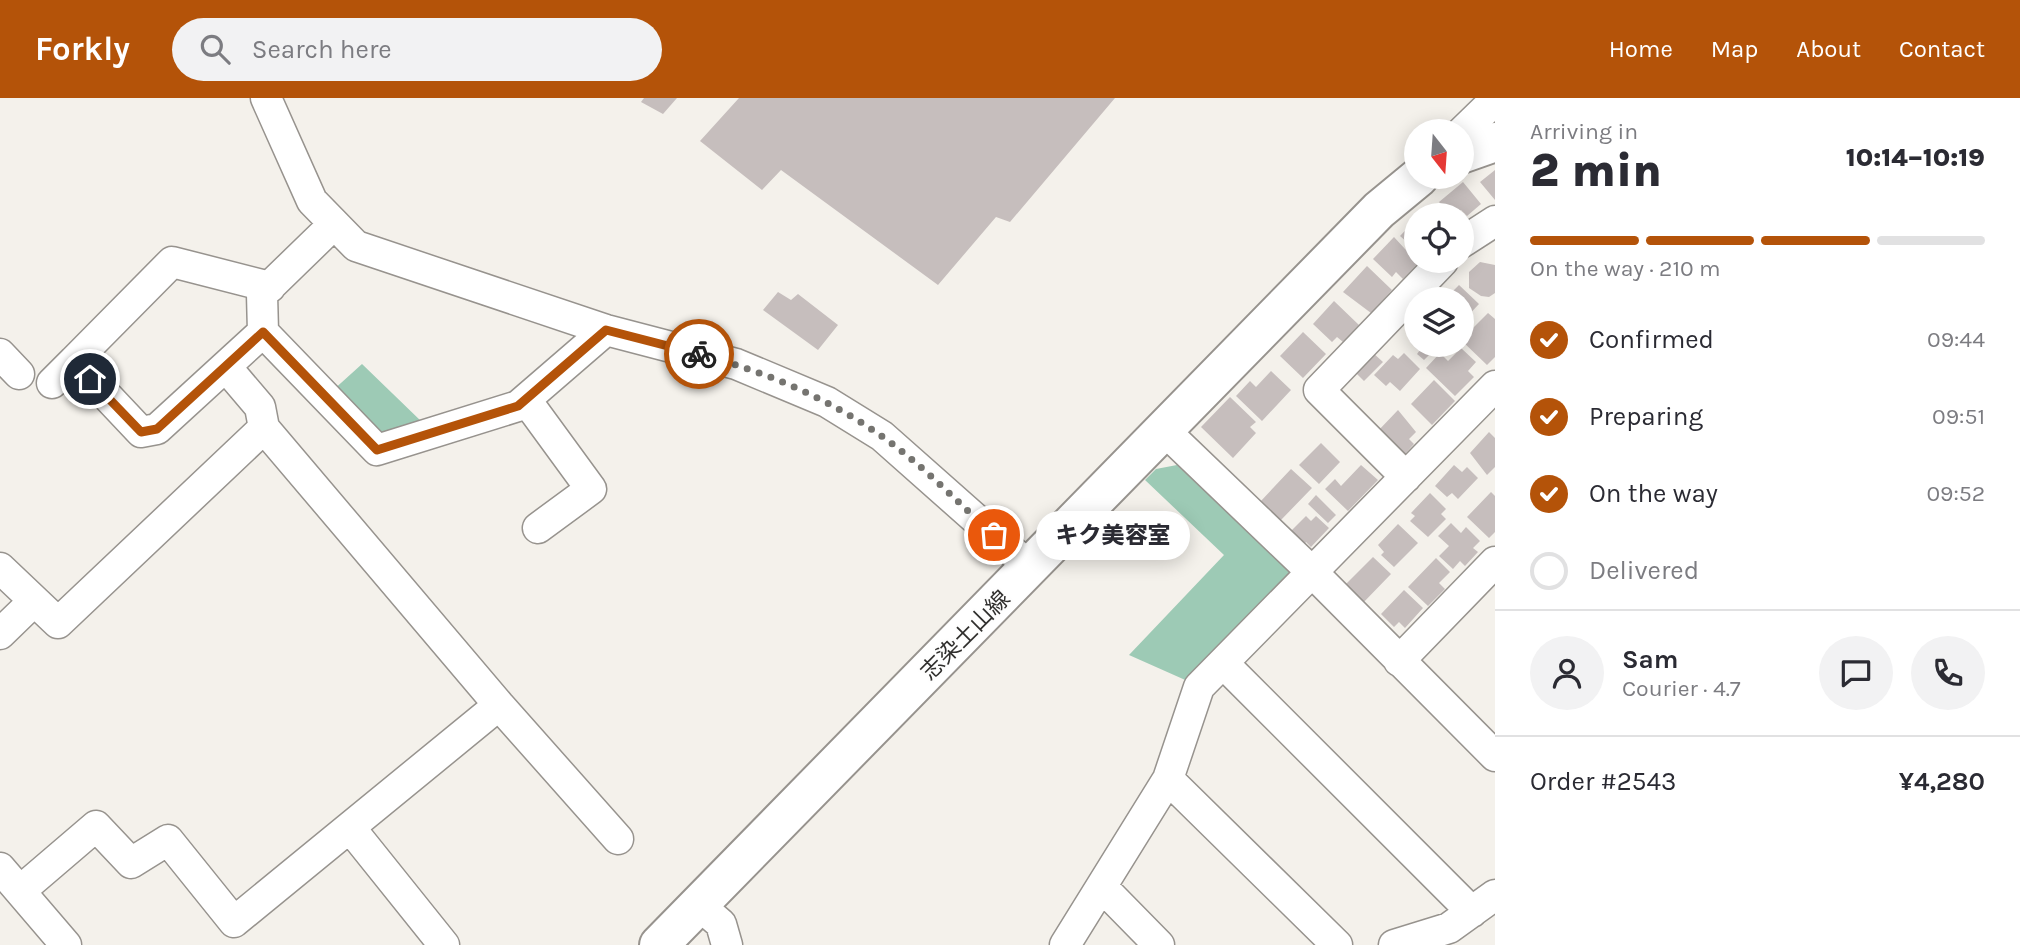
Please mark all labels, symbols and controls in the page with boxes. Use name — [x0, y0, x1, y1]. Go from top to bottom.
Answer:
search box — [172, 18, 662, 81]
text: Forkly — [35, 30, 130, 68]
icon: search — [196, 30, 234, 68]
text: Search here — [252, 34, 392, 65]
text: Home — [1609, 35, 1673, 63]
text: Map — [1711, 35, 1758, 63]
text: About — [1796, 35, 1861, 63]
text: Contact — [1899, 35, 1985, 63]
text: Arriving in — [1530, 118, 1638, 145]
north arrow — [1404, 119, 1474, 189]
map controls — [1404, 119, 1474, 357]
text: 10:14–10:19 — [1846, 142, 1985, 173]
text: 2 min — [1530, 144, 1662, 198]
button: locate — [1404, 203, 1474, 273]
text: On the way · 210 m — [1530, 255, 1721, 282]
button: layers — [1404, 287, 1474, 357]
courier — [664, 319, 734, 389]
icon: check — [1530, 321, 1568, 359]
text: Confirmed — [1589, 324, 1714, 355]
text: 09:44 — [1927, 326, 1985, 353]
icon: bike — [680, 335, 718, 373]
pin — [60, 349, 120, 409]
icon: home — [71, 360, 109, 398]
icon: check — [1530, 398, 1568, 436]
text: Preparing — [1589, 401, 1703, 432]
text: 09:51 — [1932, 403, 1985, 430]
icon: check — [1530, 475, 1568, 513]
text: On the way — [1589, 478, 1718, 509]
text: 09:52 — [1926, 480, 1985, 507]
pin — [964, 505, 1024, 565]
callout: キク美容室 — [1036, 510, 1190, 560]
icon: bag — [975, 516, 1013, 554]
text: キク美容室 — [1056, 522, 1171, 549]
text: Delivered — [1589, 555, 1699, 586]
street label: 志染土山線 — [915, 585, 1016, 686]
button: person — [1530, 636, 1604, 710]
button: chat — [1819, 636, 1893, 710]
button: phone — [1911, 636, 1985, 710]
text: Sam — [1622, 644, 1678, 675]
text: Courier · 4.7 — [1622, 675, 1741, 702]
text: Order #2543 — [1530, 766, 1676, 797]
text: ¥4,280 — [1899, 766, 1985, 797]

